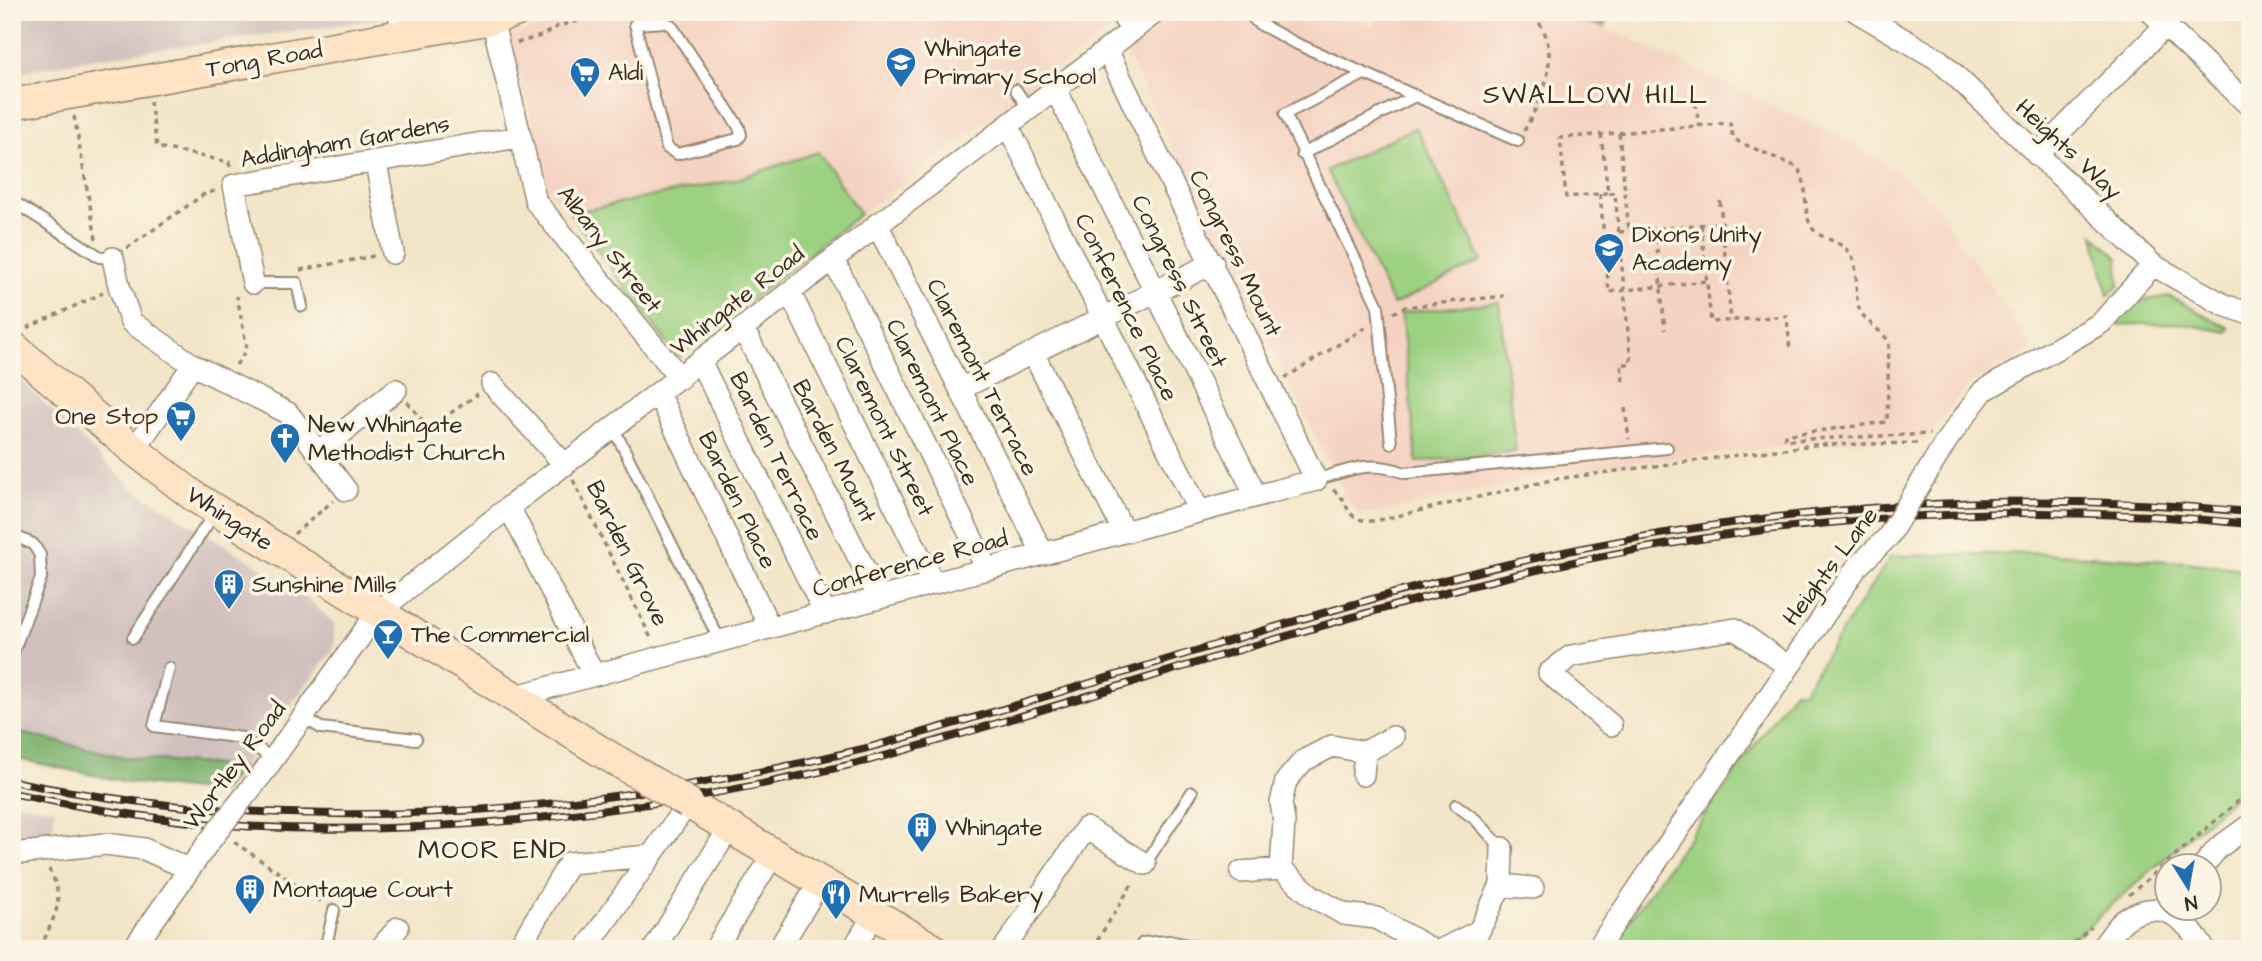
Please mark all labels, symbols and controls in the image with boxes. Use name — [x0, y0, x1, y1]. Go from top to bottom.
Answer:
place label: Whingate Primary School — [924, 32, 1096, 95]
street label: Tong Road — [203, 33, 325, 88]
school or university icon: Whingate Primary School — [884, 45, 918, 89]
supermarket icon: Aldi — [568, 55, 602, 99]
place label: Aldi — [608, 56, 643, 90]
district label: SWALLOW HILL — [1483, 77, 1709, 113]
street label: Heights Way — [2007, 91, 2129, 209]
street label: Addingham Gardens — [238, 107, 453, 178]
street label: Congress Mount — [1179, 164, 1290, 343]
street label: Albany Street — [548, 179, 670, 321]
street label: Congress Street — [1122, 189, 1236, 374]
street label: Conference Place — [1066, 208, 1186, 407]
place label: Dixons Unity Academy — [1632, 218, 1762, 281]
school or university icon: Dixons Unity Academy — [1592, 231, 1626, 275]
street label: Whingate Road — [663, 237, 813, 365]
street label: Claremont Terrace — [918, 273, 1047, 482]
street label: Claremont Place — [877, 313, 987, 492]
street label: Claremont Street — [826, 331, 943, 523]
street label: Barden Terrace — [720, 366, 832, 547]
street label: Barden Mount — [783, 374, 885, 529]
supermarket icon: One Stop — [164, 399, 198, 443]
place label: One Stop — [55, 400, 158, 434]
place label: New Whingate Methodist Church — [308, 408, 505, 470]
church icon: New Whingate Methodist Church — [268, 421, 302, 465]
street label: Barden Place — [689, 426, 785, 575]
street label: Barden Grove — [577, 475, 677, 632]
street label: Whingate — [179, 478, 280, 560]
street label: Heights Lane — [1775, 500, 1887, 634]
street label: Conference Road — [809, 522, 1012, 606]
building icon: Sunshine Mills — [212, 567, 246, 611]
place label: Sunshine Mills — [252, 568, 397, 602]
bar icon: The Commercial — [371, 617, 405, 661]
place label: The Commercial — [411, 618, 589, 652]
street label: Wortley Road — [175, 694, 295, 838]
building icon: Whingate — [905, 810, 939, 854]
place label: Whingate — [945, 811, 1042, 846]
district label: MOOR END — [418, 832, 568, 868]
north arrow — [2154, 852, 2224, 922]
building icon: Montague Court — [233, 872, 267, 916]
place label: Montague Court — [273, 873, 453, 908]
restaurant icon: Murrells Bakery — [819, 877, 853, 921]
place label: Murrells Bakery — [859, 878, 1043, 913]
text: N — [2182, 888, 2199, 917]

